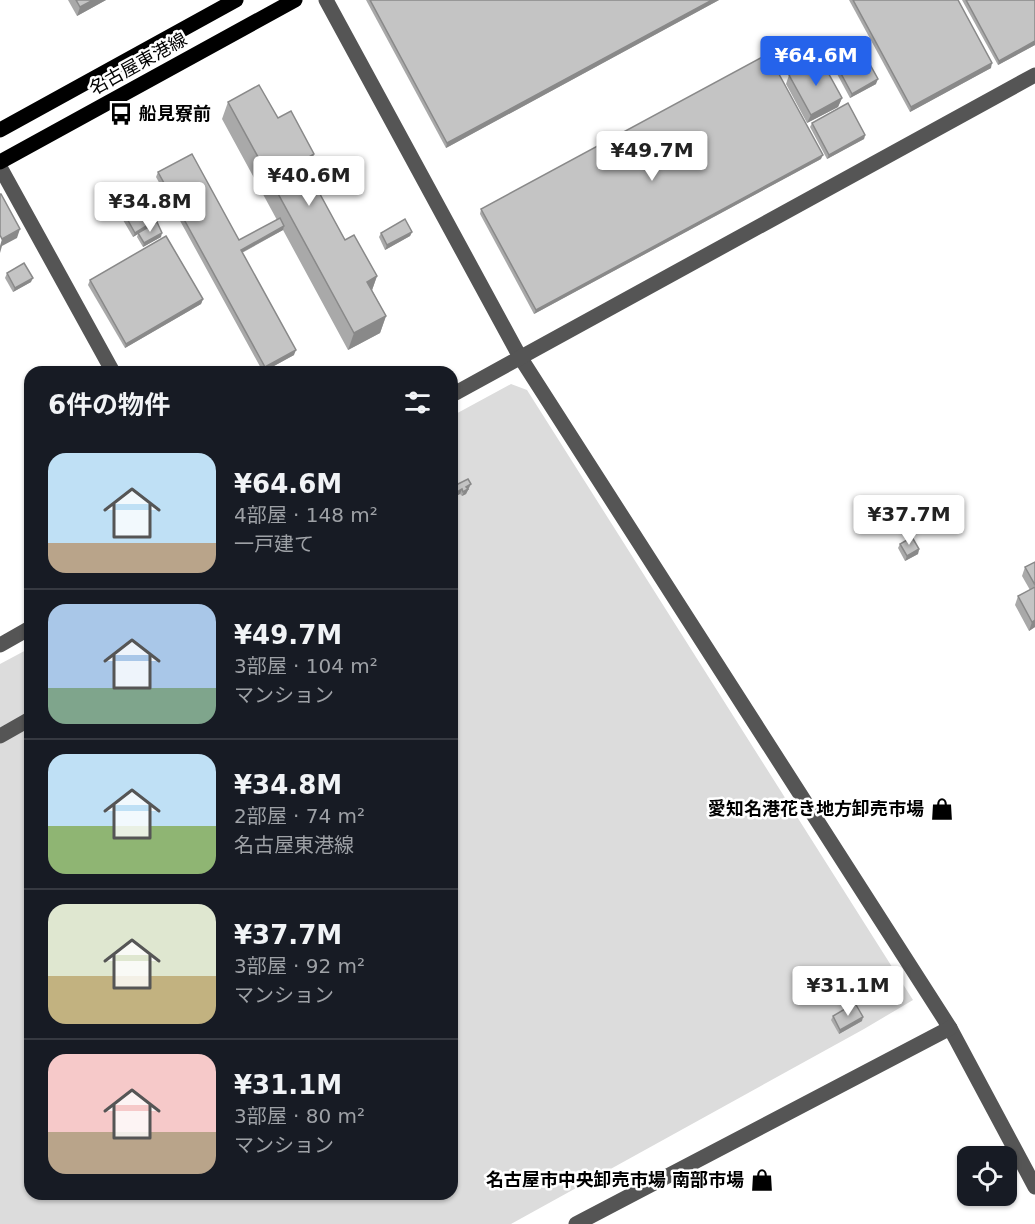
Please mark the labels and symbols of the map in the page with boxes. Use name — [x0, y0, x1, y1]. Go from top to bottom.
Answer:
street label: 名古屋東港線 — [85, 28, 190, 99]
pin: ¥64.6M — [767, 36, 865, 87]
bus stop icon: 船見寮前 — [108, 101, 134, 127]
place label: 船見寮前 — [139, 103, 211, 124]
pin: ¥49.7M — [603, 131, 701, 182]
pin: ¥40.6M — [260, 156, 358, 207]
pin: ¥34.8M — [101, 182, 199, 233]
pin: ¥37.7M — [860, 495, 958, 546]
shop icon: 愛知名港花き地方卸売市場 — [929, 796, 955, 822]
place label: 愛知名港花き地方卸売市場 — [708, 798, 924, 819]
pin: ¥31.1M — [799, 966, 897, 1017]
shop icon: 名古屋市中央卸売市場 南部市場 — [749, 1167, 775, 1193]
place label: 名古屋市中央卸売市場 南部市場 — [486, 1169, 744, 1190]

